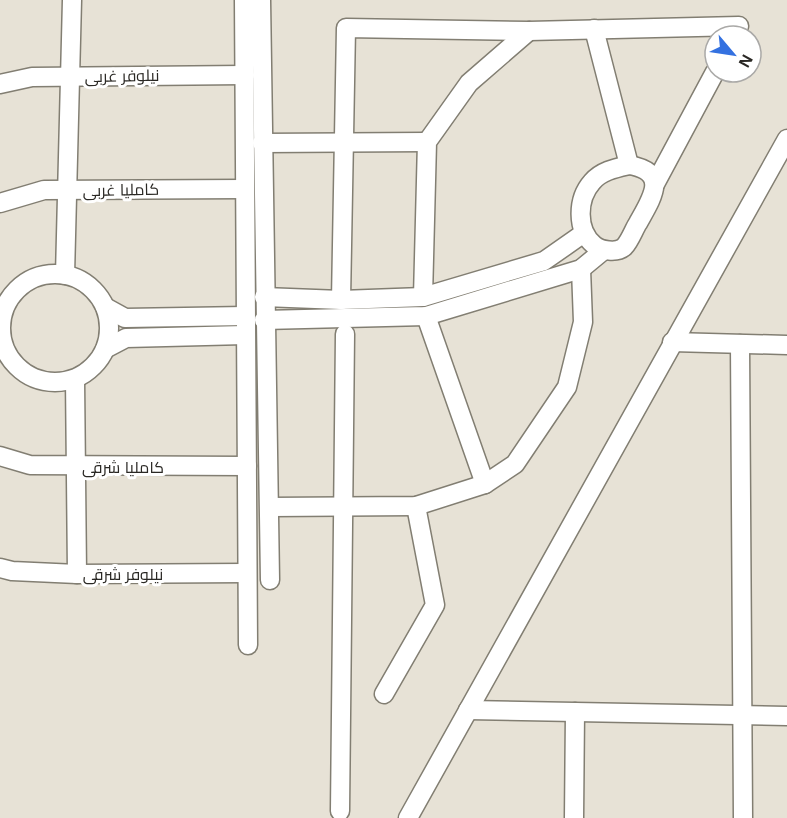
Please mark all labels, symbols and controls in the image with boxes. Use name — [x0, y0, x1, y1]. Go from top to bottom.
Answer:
north arrow — [703, 24, 763, 84]
text: N — [735, 52, 756, 70]
street label: نیلوفر غربی — [84, 67, 160, 87]
street label: کاملیا غربی — [83, 181, 159, 201]
street label: کاملیا شرقی — [82, 459, 164, 478]
street label: نیلوفر شرقی — [83, 566, 163, 585]

